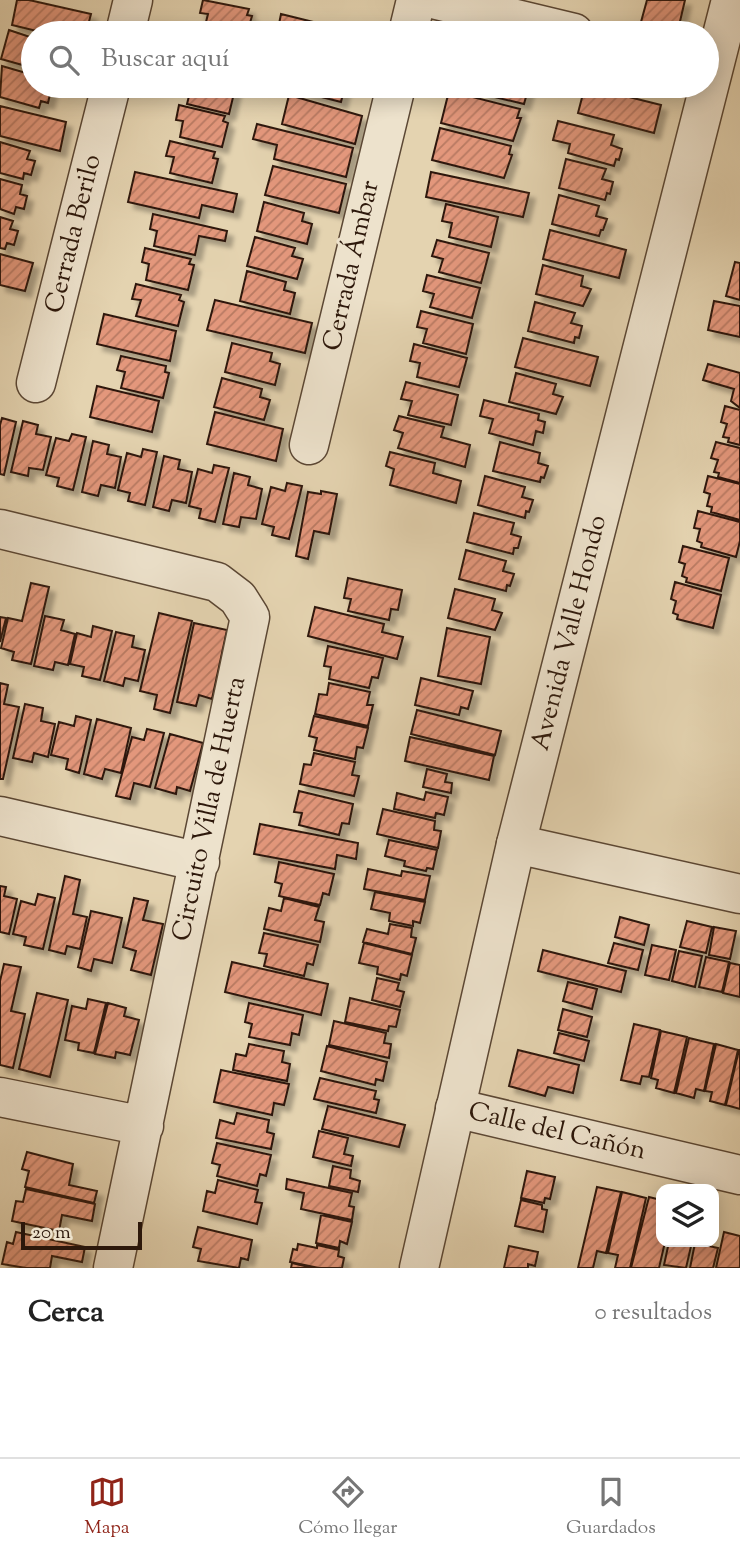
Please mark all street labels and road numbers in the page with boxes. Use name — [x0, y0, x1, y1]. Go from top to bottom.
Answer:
street label: Cerrada Berilo — [36, 151, 112, 317]
street label: Cerrada Ámbar — [314, 177, 390, 355]
street label: Avenida Valle Hondo — [523, 511, 617, 755]
street label: Circuito Villa de Huerta — [164, 673, 256, 945]
street label: Calle del Cañón — [465, 1094, 649, 1170]

